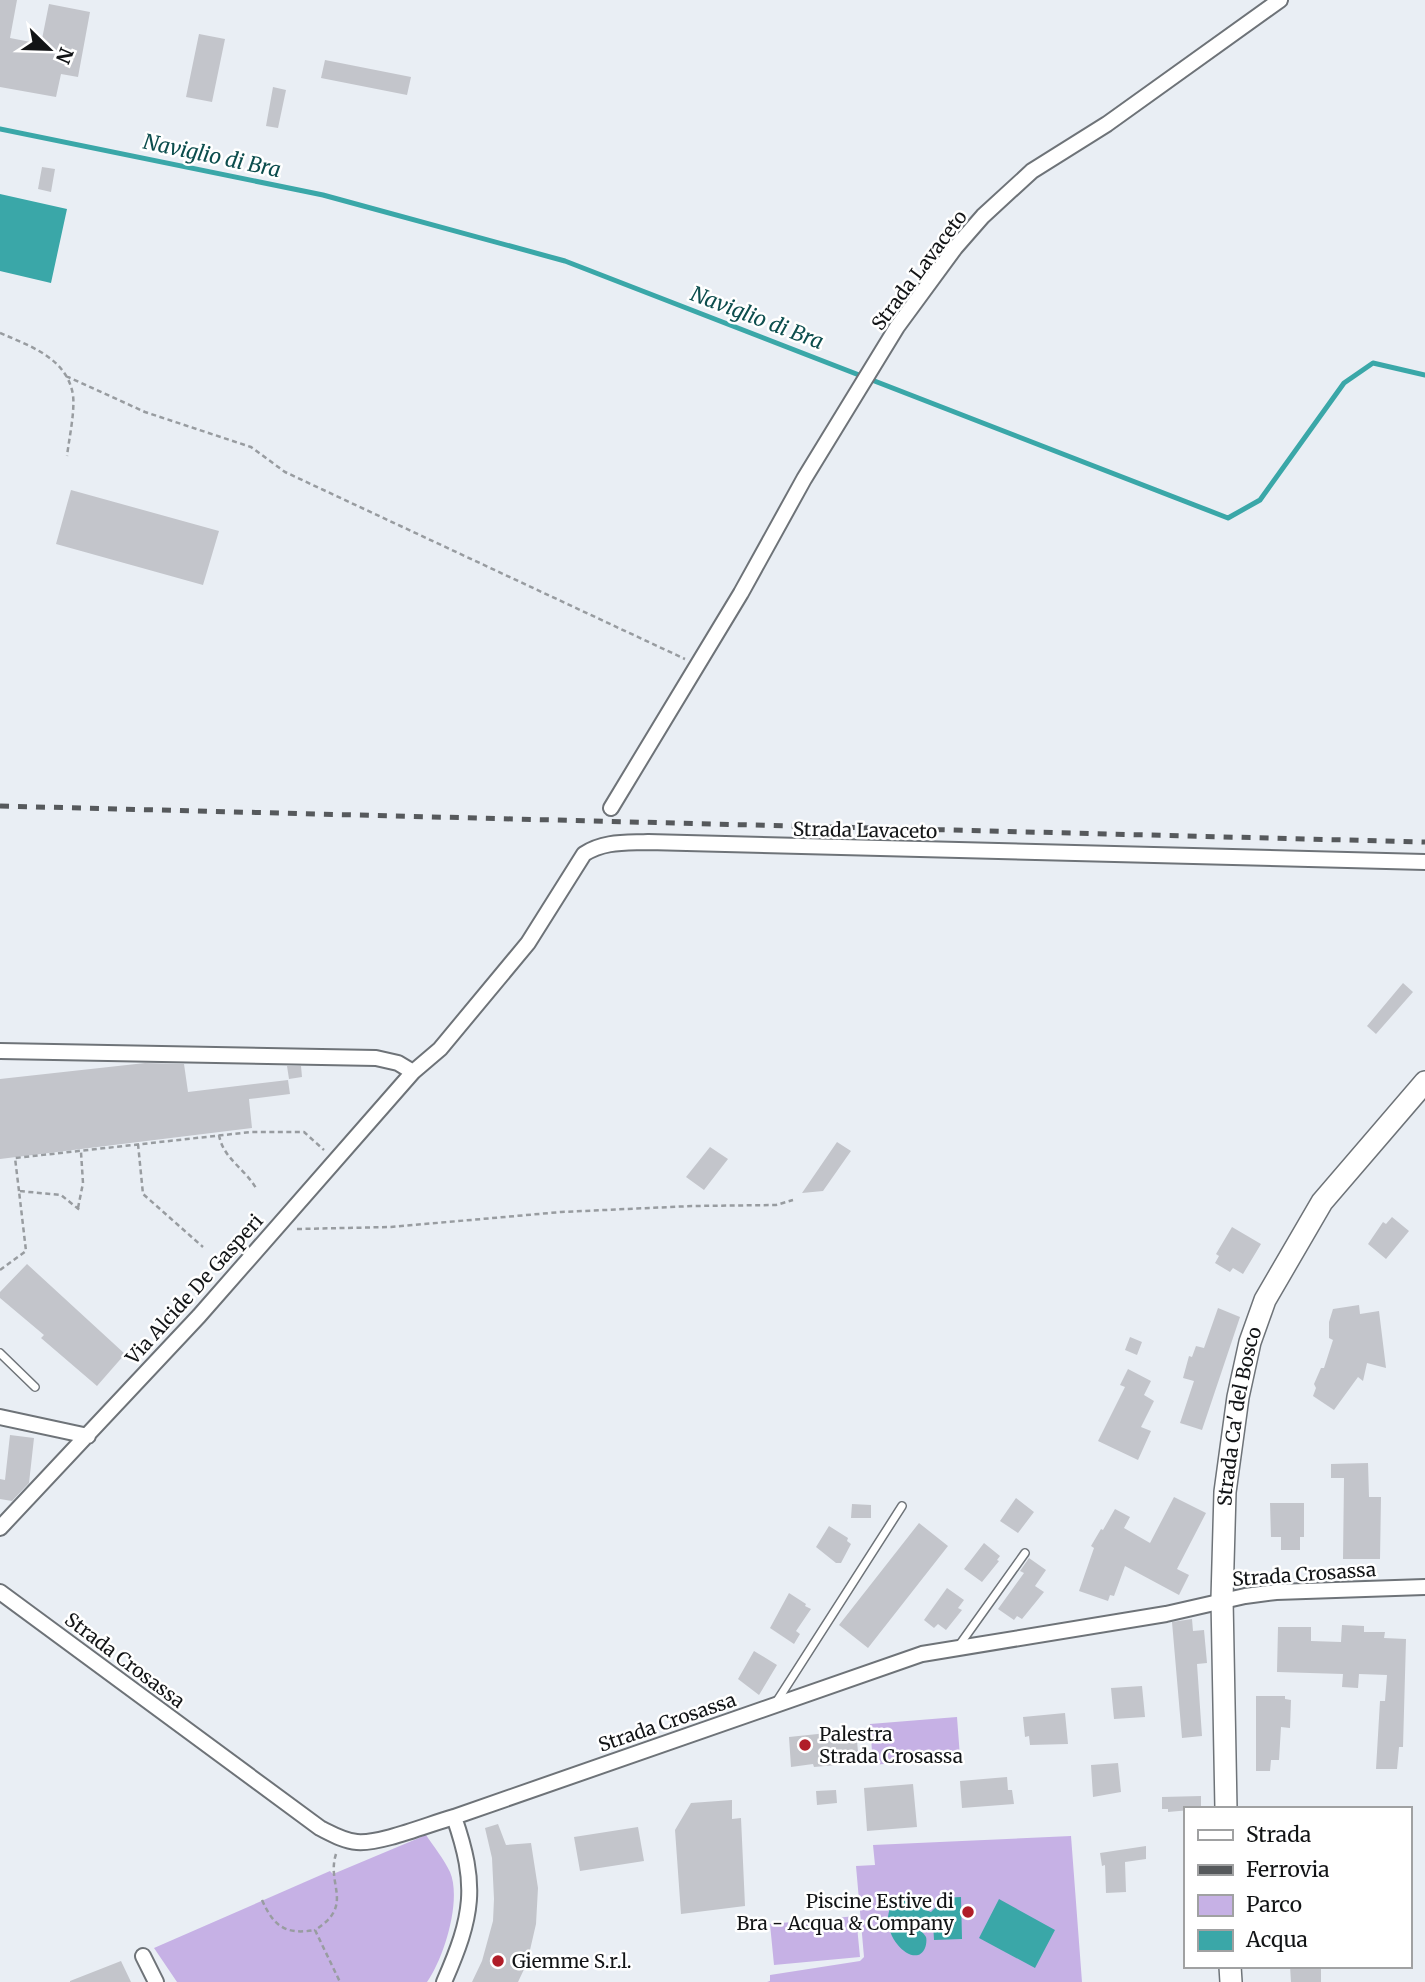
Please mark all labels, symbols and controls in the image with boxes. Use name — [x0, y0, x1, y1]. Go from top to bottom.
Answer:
north arrow — [14, 14, 84, 84]
text: N — [51, 44, 79, 67]
water label: Naviglio di Bra — [141, 128, 283, 183]
street label: Strada Lavaceto — [866, 205, 972, 335]
water label: Naviglio di Bra — [687, 280, 827, 355]
street label: Strada Lavaceto — [793, 817, 937, 843]
street label: Via Alcide De Gasperi — [120, 1209, 268, 1370]
street label: Strada Ca' del Bosco — [1213, 1323, 1267, 1506]
street label: Strada Crosassa — [1231, 1557, 1377, 1591]
street label: Strada Crosassa — [60, 1607, 190, 1713]
street label: Strada Crosassa — [595, 1687, 739, 1757]
place label: Palestra Strada Crosassa — [819, 1722, 963, 1768]
marker: Palestra Strada Crosassa — [797, 1737, 813, 1753]
legend — [1184, 1807, 1411, 1968]
text: Strada — [1246, 1821, 1311, 1848]
text: Ferrovia — [1246, 1856, 1330, 1883]
place label: Piscine Estive di Bra - Acqua & Company — [736, 1889, 954, 1935]
text: Parco — [1246, 1891, 1302, 1918]
marker: Piscine Estive di Bra - Acqua & Company — [960, 1904, 976, 1920]
text: Acqua — [1245, 1926, 1308, 1953]
place label: Giemme S.r.l. — [512, 1949, 632, 1973]
marker: Giemme S.r.l. — [490, 1953, 506, 1969]

